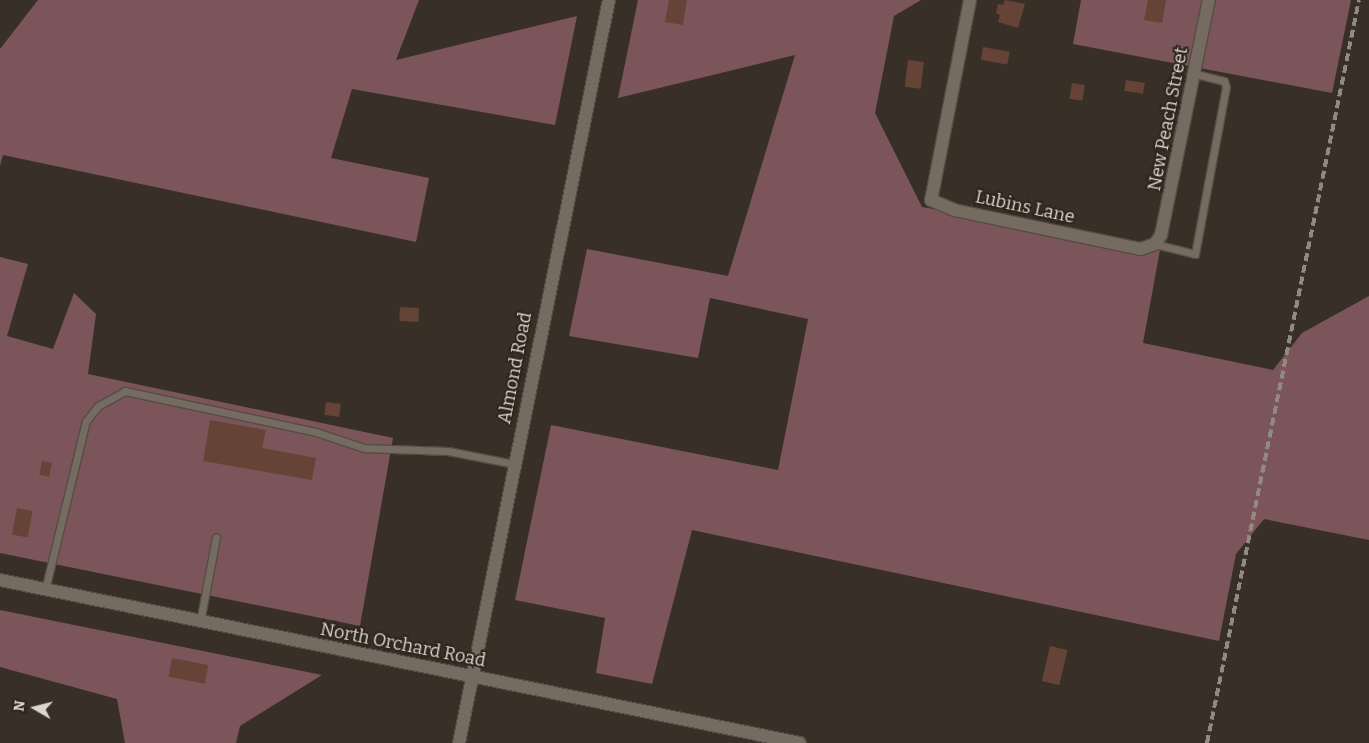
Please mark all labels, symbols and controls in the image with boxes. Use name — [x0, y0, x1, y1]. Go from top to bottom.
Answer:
street label: New Peach Street — [1143, 45, 1193, 193]
street label: Lubins Lane — [973, 186, 1077, 228]
street label: Almond Road — [494, 310, 536, 426]
street label: North Orchard Road — [318, 618, 488, 672]
north arrow — [10, 683, 60, 733]
text: N — [10, 699, 29, 712]

